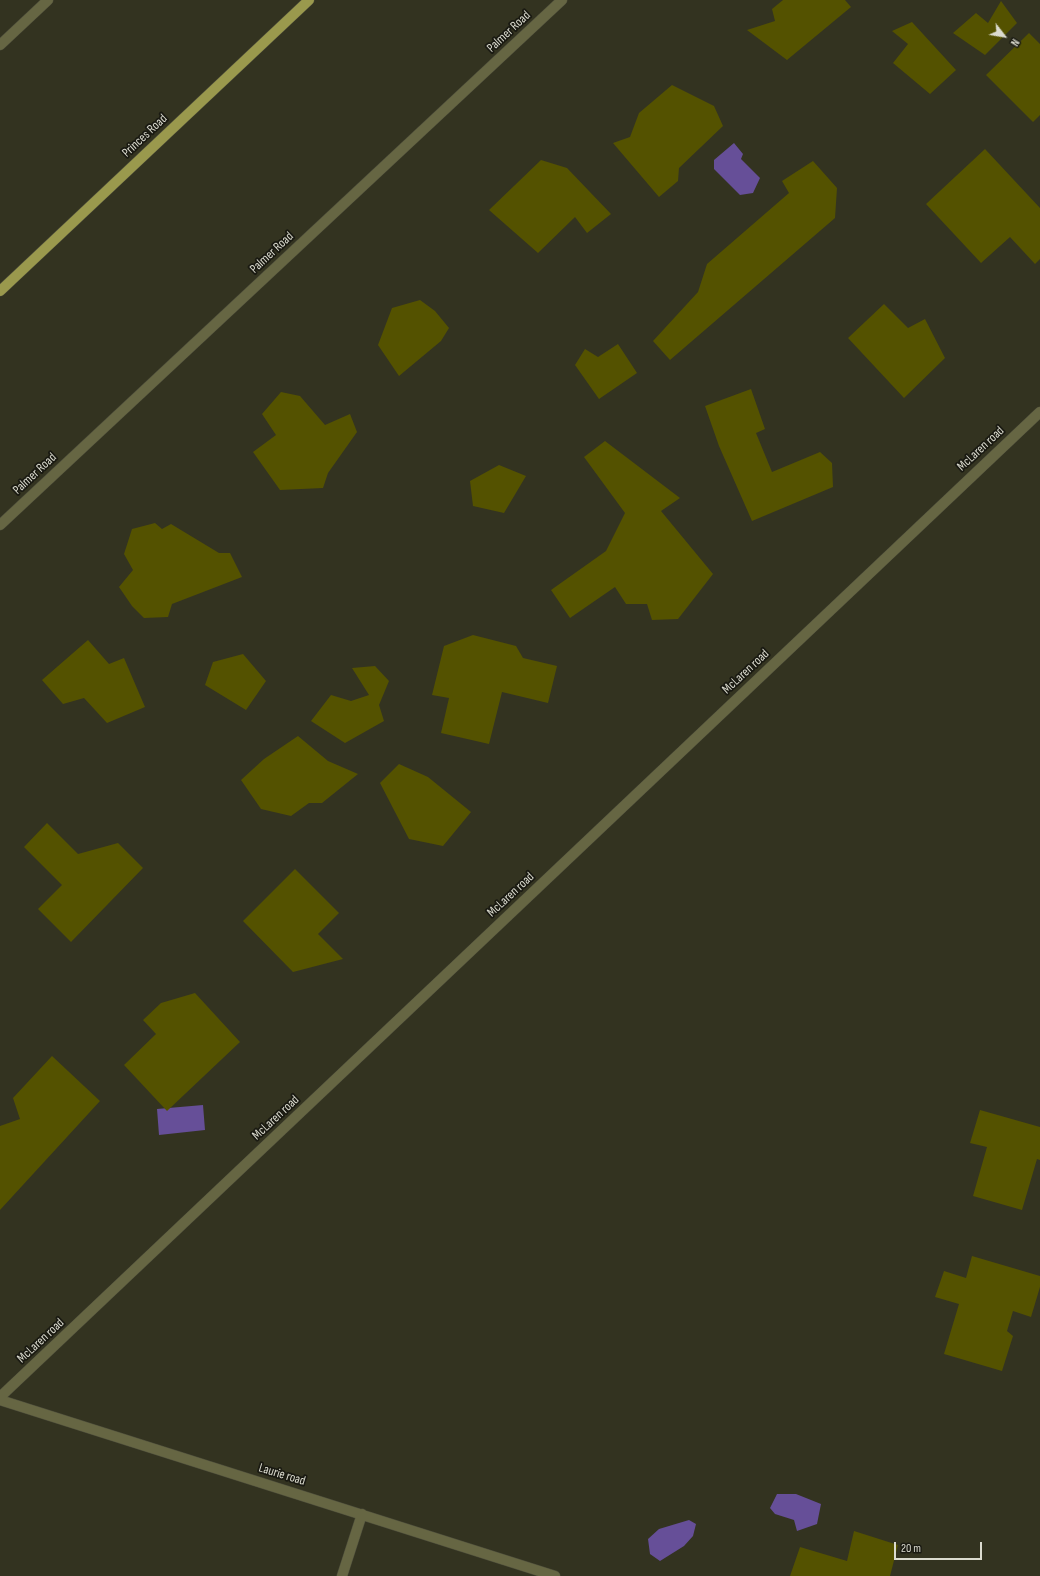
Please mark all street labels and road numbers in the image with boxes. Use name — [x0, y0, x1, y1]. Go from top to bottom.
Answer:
street label: Palmer Road — [484, 8, 534, 56]
street label: Princes Road — [119, 111, 171, 161]
street label: Palmer Road — [247, 229, 297, 277]
street label: McLaren road — [954, 423, 1008, 475]
street label: Palmer Road — [10, 450, 60, 498]
street label: McLaren road — [719, 646, 773, 698]
street label: McLaren road — [484, 869, 538, 921]
street label: McLaren road — [249, 1092, 303, 1144]
street label: McLaren road — [14, 1315, 68, 1367]
street label: Laurie road — [257, 1461, 307, 1489]

